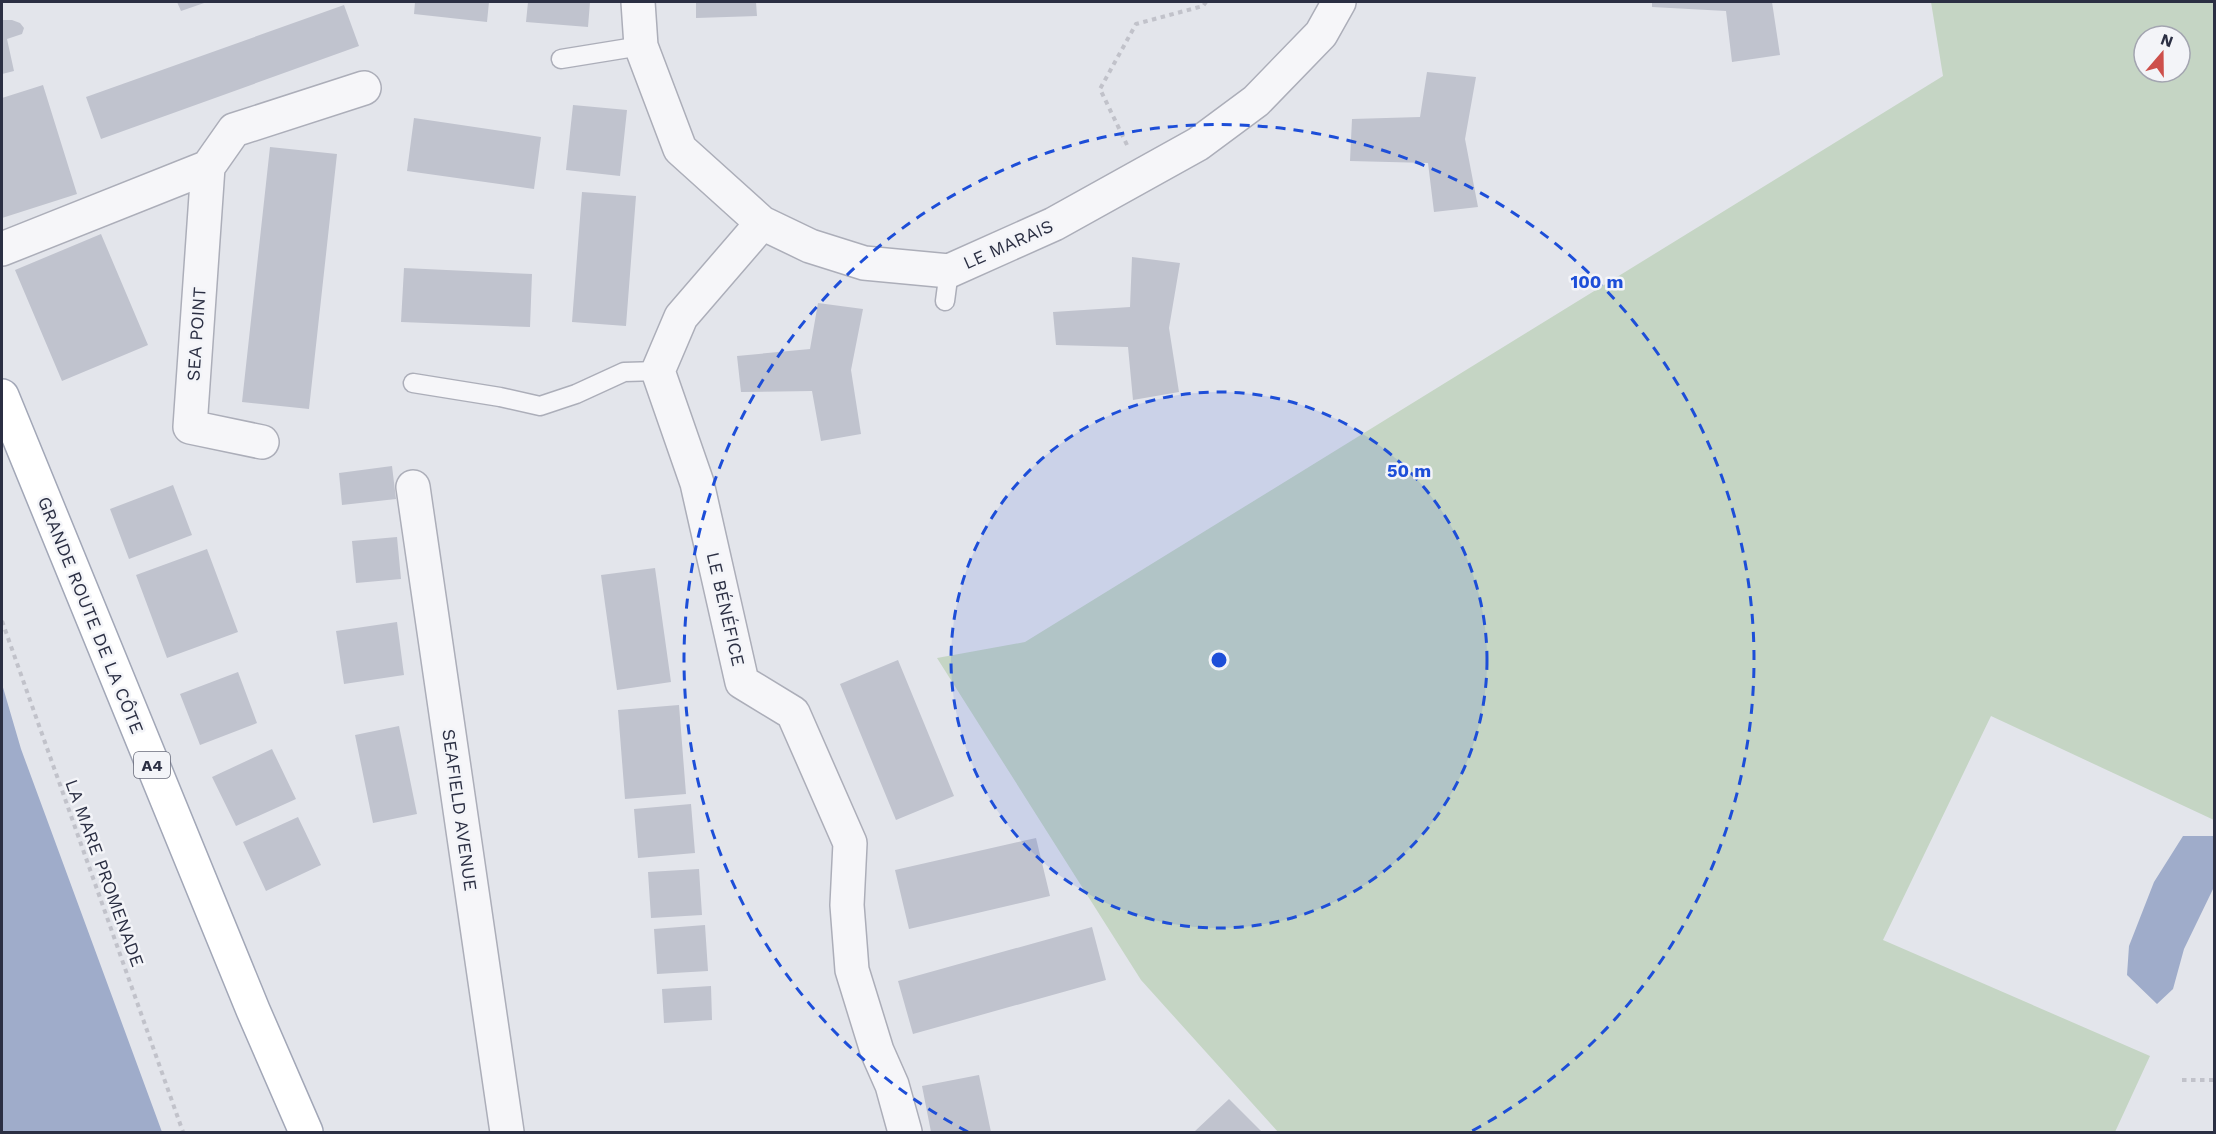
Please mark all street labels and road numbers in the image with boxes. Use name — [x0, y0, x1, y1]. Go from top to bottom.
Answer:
street label: LE MARAIS — [960, 215, 1056, 273]
street label: SEA POINT — [182, 286, 210, 382]
street label: GRANDE ROUTE DE LA CÔTE — [34, 493, 148, 737]
street label: LE BÉNÉFICE — [703, 550, 749, 668]
street label: SEAFIELD AVENUE — [438, 728, 482, 892]
road number: A4 — [134, 752, 170, 778]
street label: LA MARE PROMENADE — [61, 777, 149, 969]

